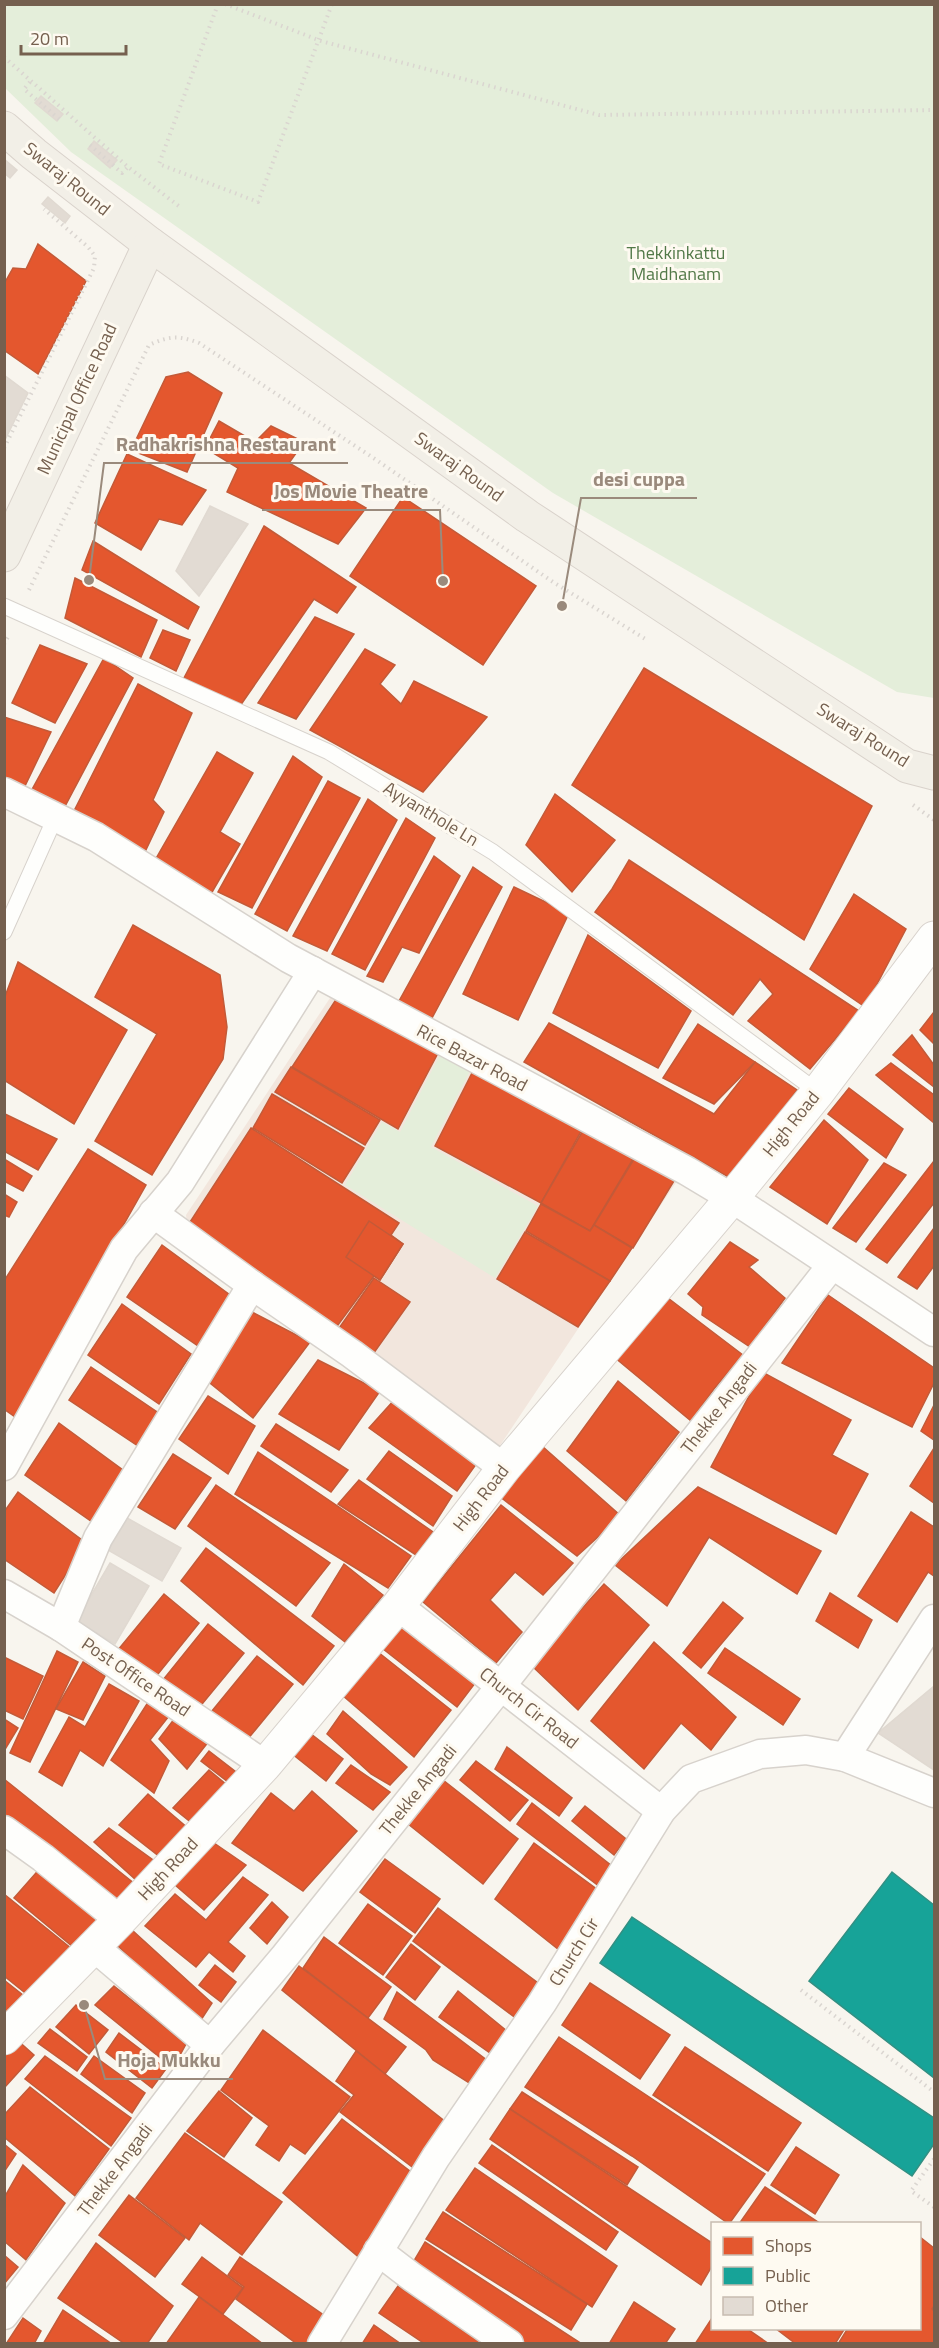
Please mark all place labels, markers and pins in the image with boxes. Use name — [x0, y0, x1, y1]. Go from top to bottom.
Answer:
callout: Radhakrishna Restaurant — [104, 425, 348, 463]
callout: desi cuppa — [581, 460, 697, 498]
callout: Jos Movie Theatre — [262, 472, 440, 510]
callout: Hoja Mukku — [105, 2041, 233, 2079]

